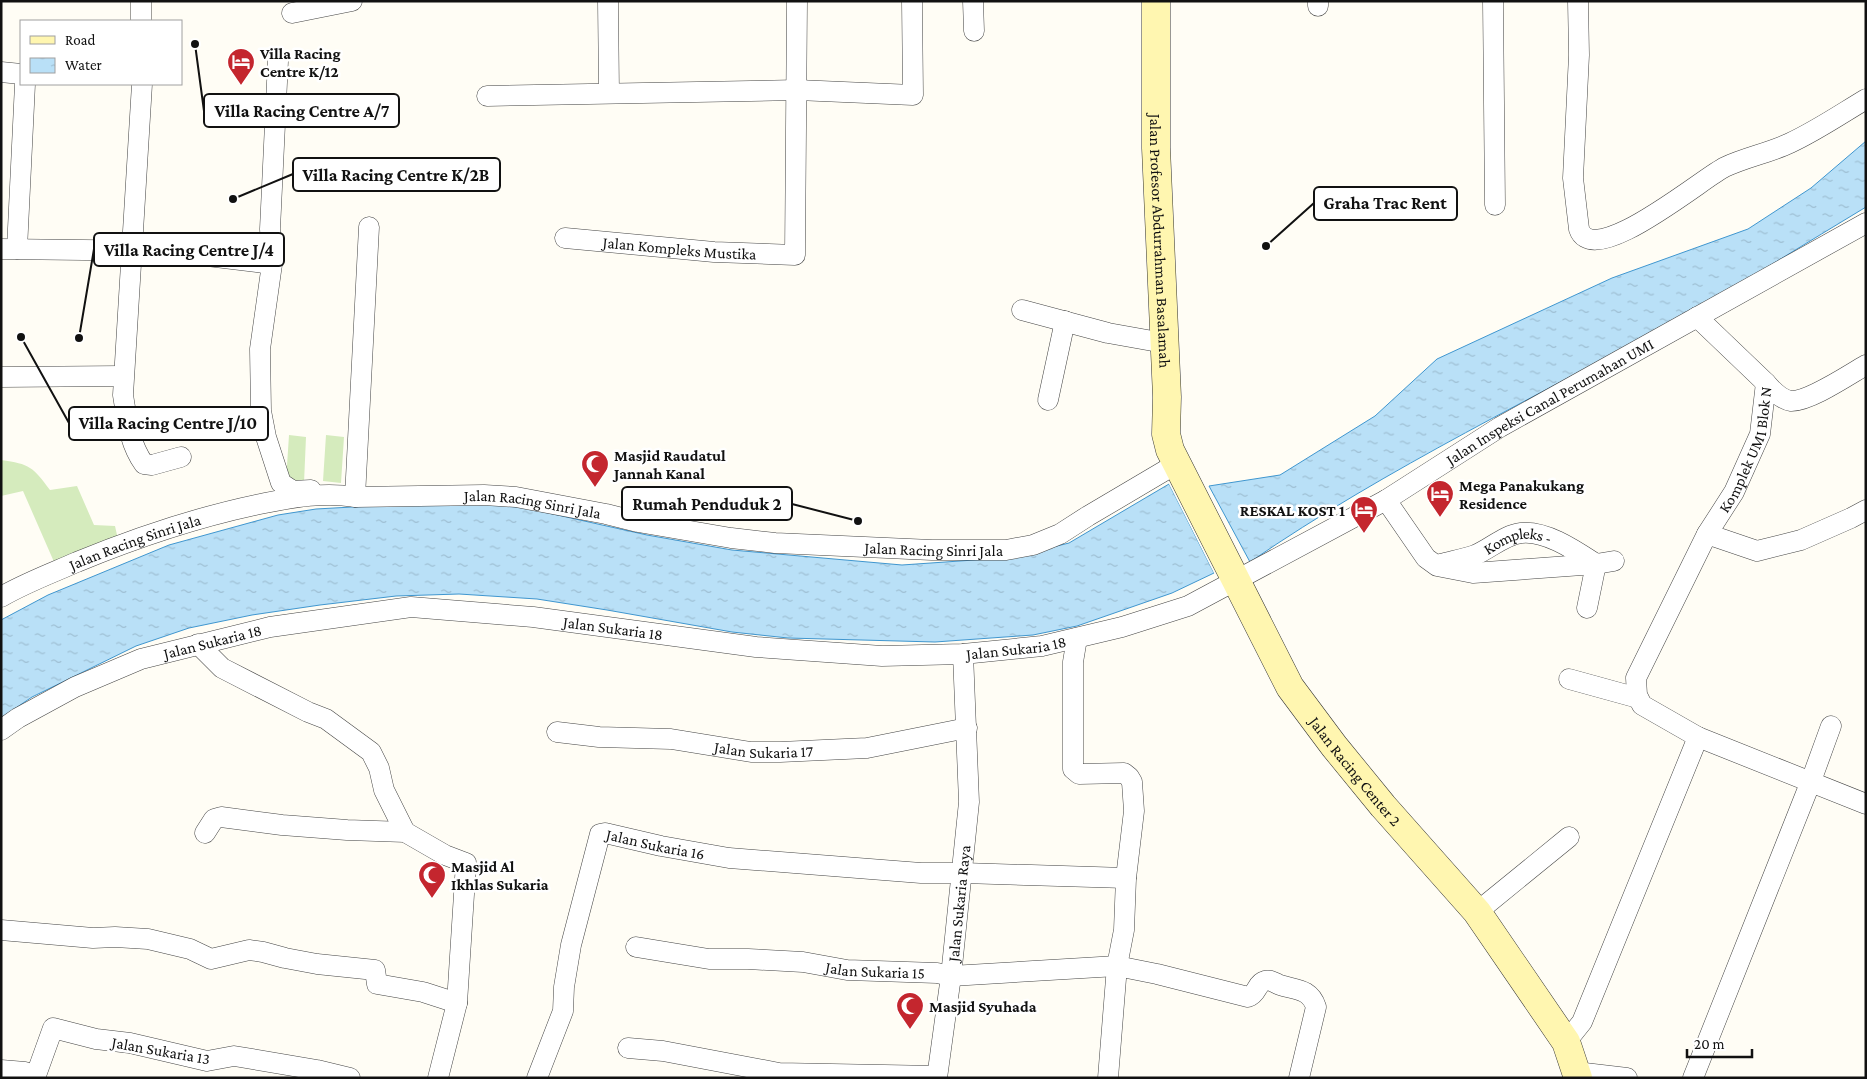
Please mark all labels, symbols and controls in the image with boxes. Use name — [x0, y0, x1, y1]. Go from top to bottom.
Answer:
legend — [20, 20, 182, 85]
text: Road — [65, 32, 96, 48]
place label: Villa Racing Centre K/12 — [259, 45, 341, 80]
hotel icon: Villa Racing Centre K/12 — [226, 47, 256, 86]
text: Water — [65, 57, 102, 73]
callout: Villa Racing Centre A/7 — [204, 94, 399, 127]
text: Villa Racing Centre A/7 — [214, 101, 390, 121]
street label: Jalan Profesor Abdurrahman Basalamah — [1146, 112, 1174, 369]
callout: Villa Racing Centre K/2B — [293, 158, 500, 191]
text: Villa Racing Centre K/2B — [302, 165, 489, 185]
callout: Graha Trac Rent — [1314, 187, 1457, 220]
text: Graha Trac Rent — [1323, 193, 1447, 213]
callout: Villa Racing Centre J/4 — [94, 233, 284, 266]
street label: Jalan Kompleks Mustika — [600, 233, 757, 263]
text: Villa Racing Centre J/4 — [103, 240, 274, 260]
street label: Jalan Inspeksi Canal Perumahan UMI — [1441, 335, 1657, 470]
street label: Komplek UMI Blok N — [1715, 386, 1775, 516]
callout: Villa Racing Centre J/10 — [69, 407, 268, 440]
text: Villa Racing Centre J/10 — [78, 413, 257, 433]
place label: Masjid Raudatul Jannah Kanal — [612, 447, 726, 482]
mosque icon: Masjid Raudatul Jannah Kanal — [580, 449, 610, 488]
place label: Mega Panakukang Residence — [1459, 477, 1584, 512]
hotel icon: Mega Panakukang Residence — [1425, 479, 1455, 518]
street label: Jalan Racing Sinri Jala — [462, 487, 603, 522]
callout: Rumah Penduduk 2 — [622, 487, 792, 520]
text: Rumah Penduduk 2 — [632, 494, 782, 514]
hotel icon: RESKAL KOST 1 — [1349, 495, 1379, 534]
place label: RESKAL KOST 1 — [1240, 502, 1345, 519]
street label: Jalan Racing Sinri Jala — [65, 511, 203, 575]
street label: Kompleks - — [1480, 525, 1555, 558]
street label: Jalan Racing Sinri Jala — [862, 539, 1004, 560]
street label: Jalan Sukaria 18 — [560, 613, 664, 643]
street label: Jalan Sukaria 18 — [160, 621, 263, 664]
street label: Jalan Sukaria 18 — [963, 633, 1068, 664]
street label: Jalan Racing Center 2 — [1304, 712, 1405, 830]
street label: Jalan Sukaria 17 — [711, 738, 814, 761]
street label: Jalan Sukaria 16 — [602, 825, 706, 863]
street label: Jalan Sukaria Raya — [944, 844, 974, 965]
place label: Masjid Al Ikhlas Sukaria — [451, 858, 549, 893]
mosque icon: Masjid Al Ikhlas Sukaria — [417, 860, 447, 899]
street label: Jalan Sukaria 15 — [822, 958, 925, 982]
mosque icon: Masjid Syuhada — [895, 991, 925, 1030]
place label: Masjid Syuhada — [929, 998, 1037, 1016]
scale bar — [1687, 1026, 1752, 1058]
street label: Jalan Sukaria 13 — [108, 1033, 211, 1068]
text: 20 m — [1694, 1036, 1725, 1052]

